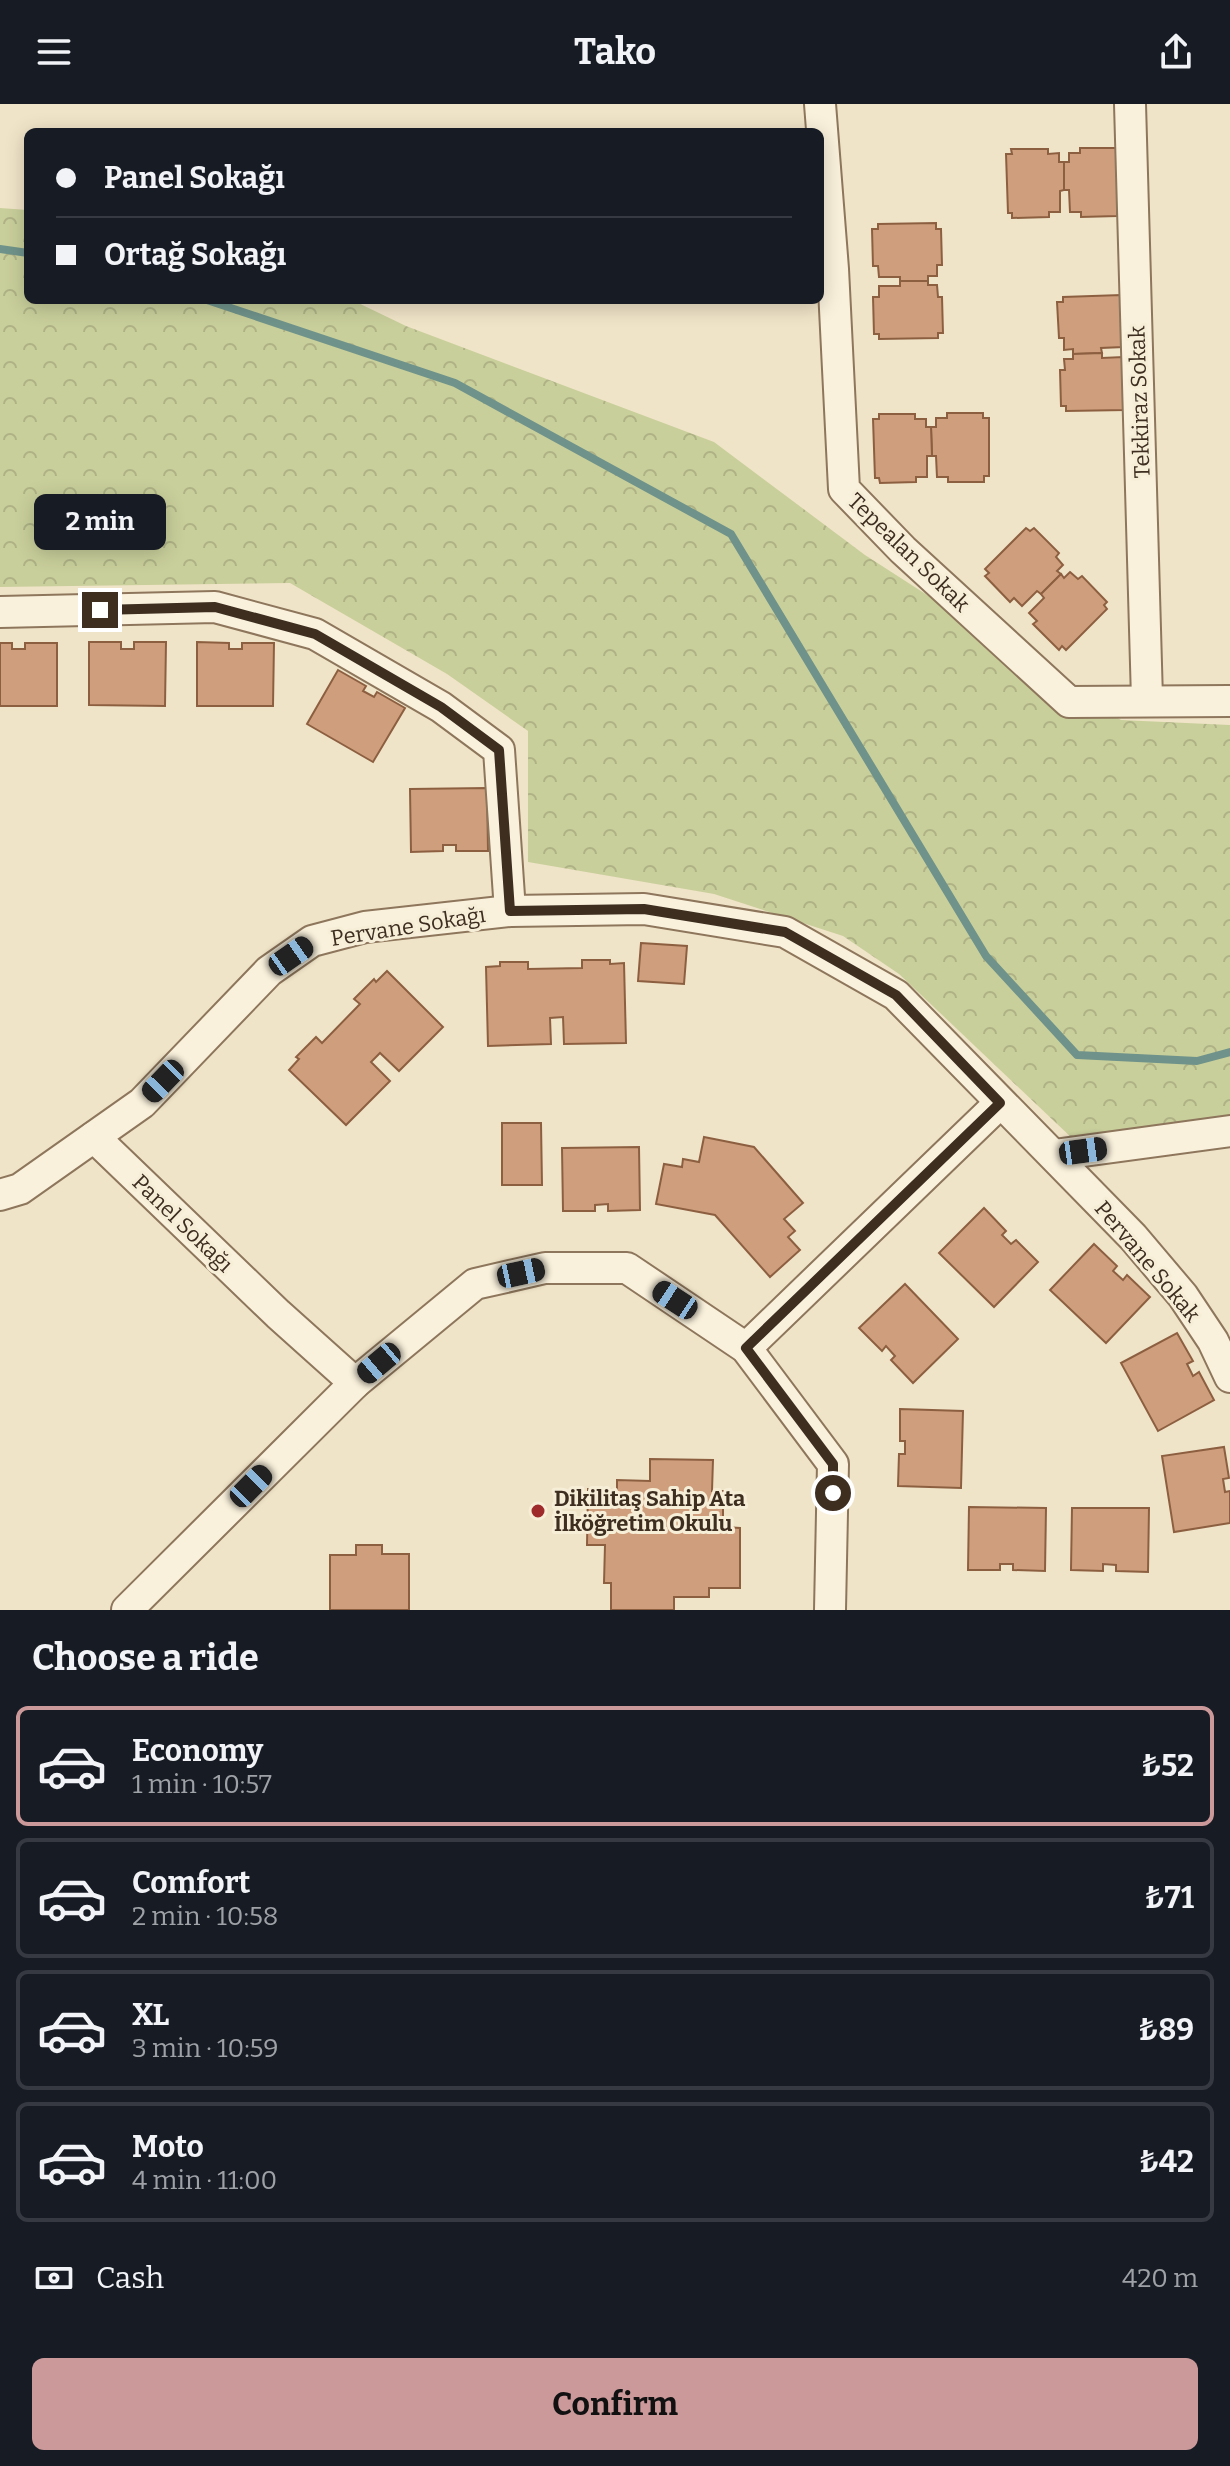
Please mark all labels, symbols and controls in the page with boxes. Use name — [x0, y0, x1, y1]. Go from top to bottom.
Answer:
icon: menu — [32, 30, 76, 74]
text: Tako — [574, 30, 656, 74]
icon: share — [1154, 30, 1198, 74]
text: Panel Sokağı — [104, 160, 285, 196]
text: Ortağ Sokağı — [104, 237, 286, 273]
street label: Tekkiraz Sokak — [1123, 325, 1156, 479]
street label: Tepealan Sokak — [842, 487, 976, 618]
callout: 2 min — [34, 494, 166, 550]
text: 2 min — [65, 506, 135, 537]
route end — [82, 592, 118, 628]
street label: Pervane Sokağı — [329, 901, 488, 952]
car — [264, 932, 318, 980]
car — [138, 1055, 188, 1107]
car — [1058, 1136, 1108, 1166]
street label: Panel Sokağı — [127, 1169, 239, 1278]
street label: Pervane Sokak — [1089, 1195, 1207, 1328]
car — [495, 1256, 547, 1290]
car — [648, 1277, 702, 1323]
car — [353, 1338, 405, 1388]
car — [226, 1461, 276, 1511]
route start — [815, 1475, 851, 1511]
place label: Dikilitaş Sahip Ata İlköğretim Okulu — [554, 1485, 746, 1537]
marker: Dikilitaş Sahip Ata İlköğretim Okulu — [529, 1502, 547, 1520]
text: Choose a ride — [32, 1636, 259, 1680]
icon: car — [36, 1730, 108, 1802]
text: Economy — [132, 1733, 263, 1769]
text: ₺52 — [1141, 1748, 1194, 1784]
text: 1 min · 10:57 — [132, 1769, 272, 1800]
icon: car — [36, 1862, 108, 1934]
text: Comfort — [132, 1865, 250, 1901]
text: ₺71 — [1144, 1880, 1194, 1916]
text: 2 min · 10:58 — [132, 1901, 278, 1932]
icon: car — [36, 1994, 108, 2066]
text: XL — [132, 1997, 169, 2033]
text: ₺89 — [1138, 2012, 1194, 2048]
text: 3 min · 10:59 — [132, 2033, 278, 2064]
icon: car — [36, 2126, 108, 2198]
text: Moto — [132, 2129, 204, 2165]
text: ₺42 — [1139, 2144, 1194, 2180]
text: 4 min · 11:00 — [132, 2165, 277, 2196]
icon: cash — [32, 2256, 76, 2300]
text: Cash — [96, 2260, 164, 2296]
text: 420 m — [1122, 2263, 1198, 2294]
button: Confirm — [32, 2358, 1198, 2450]

